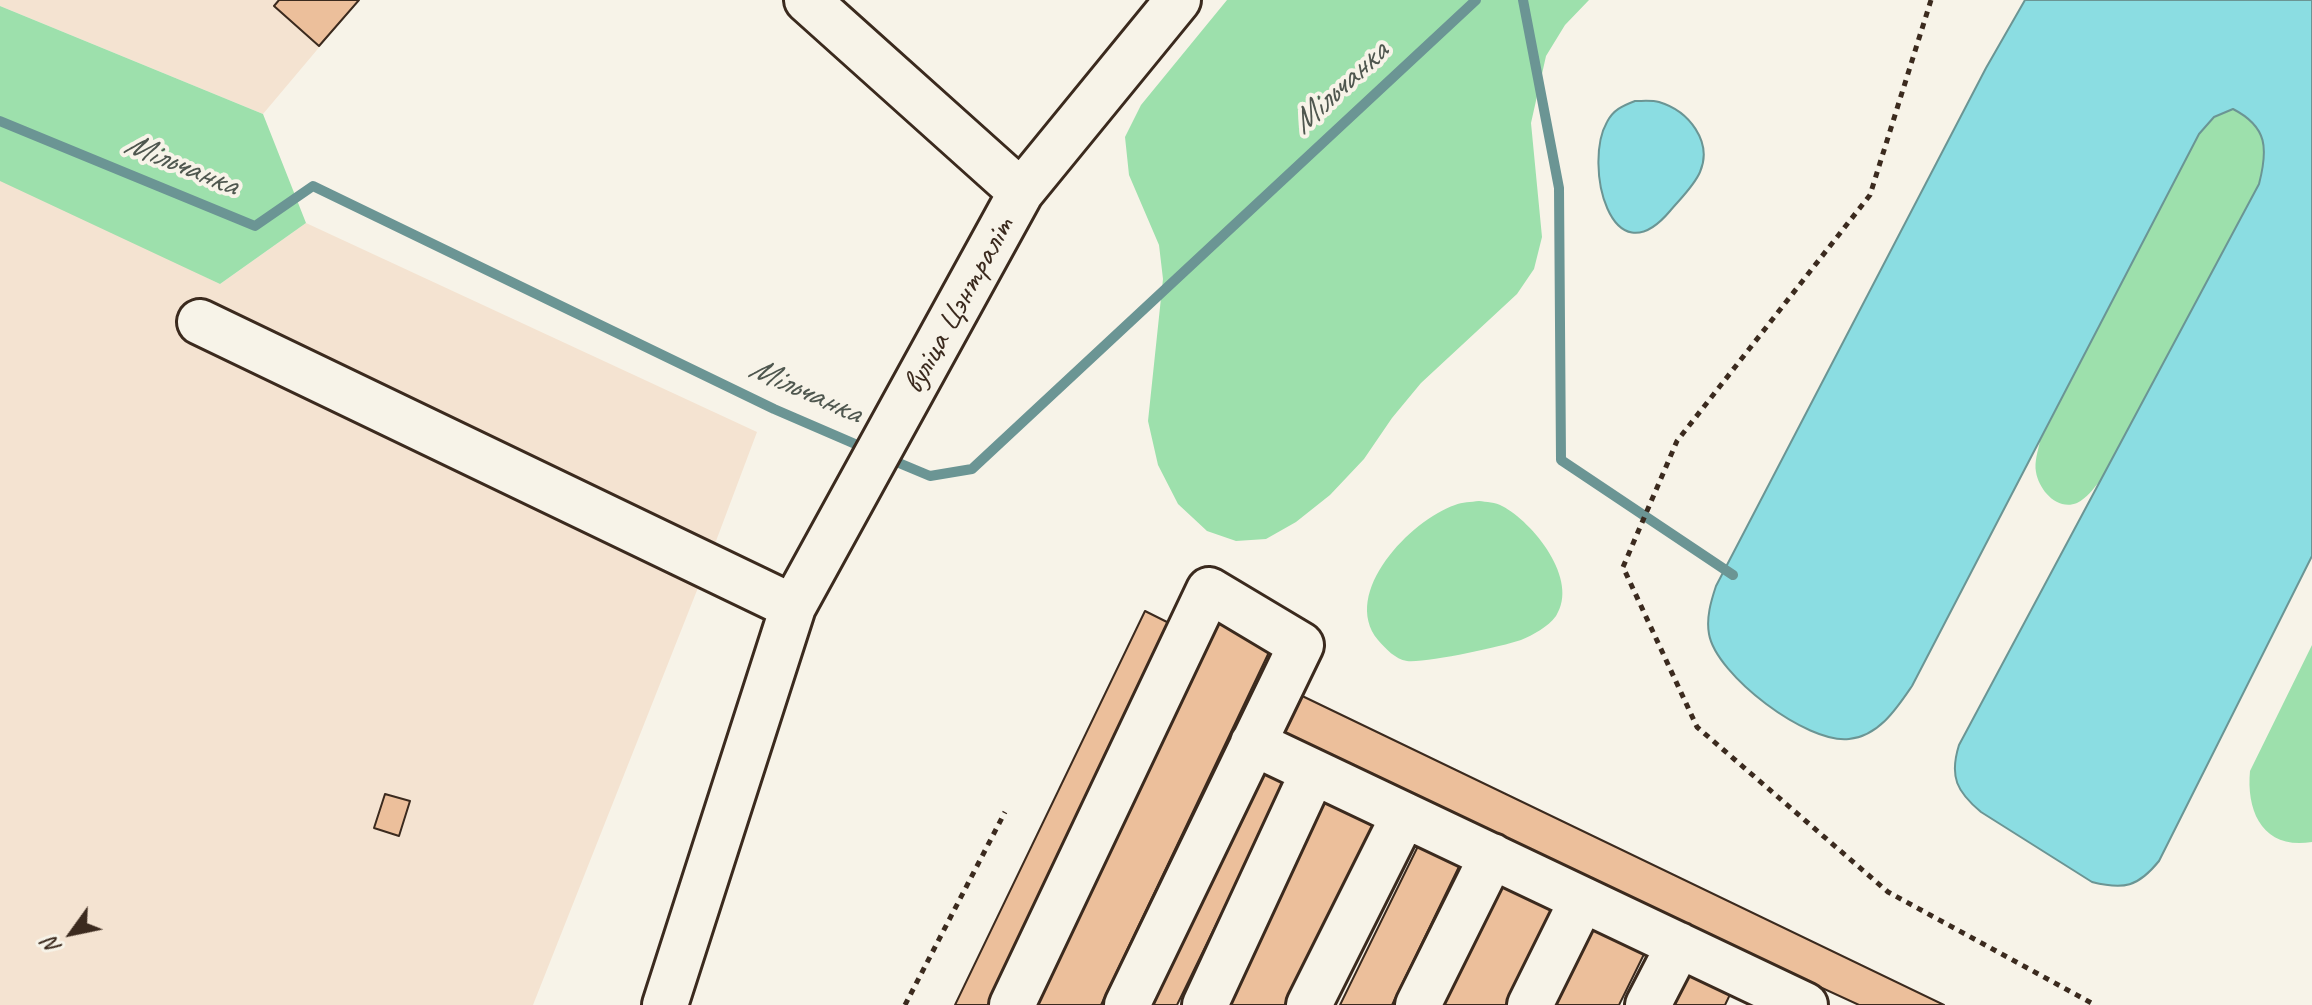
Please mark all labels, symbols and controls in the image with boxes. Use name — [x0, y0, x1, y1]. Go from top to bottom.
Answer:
water label: Мільчанка — [1283, 33, 1397, 143]
water label: Мільчанка — [119, 124, 243, 206]
street label: вуліца Цэнтраліт — [895, 211, 1023, 401]
water label: Мільчанка — [743, 348, 867, 434]
north arrow — [32, 893, 112, 973]
text: N — [36, 933, 67, 959]

